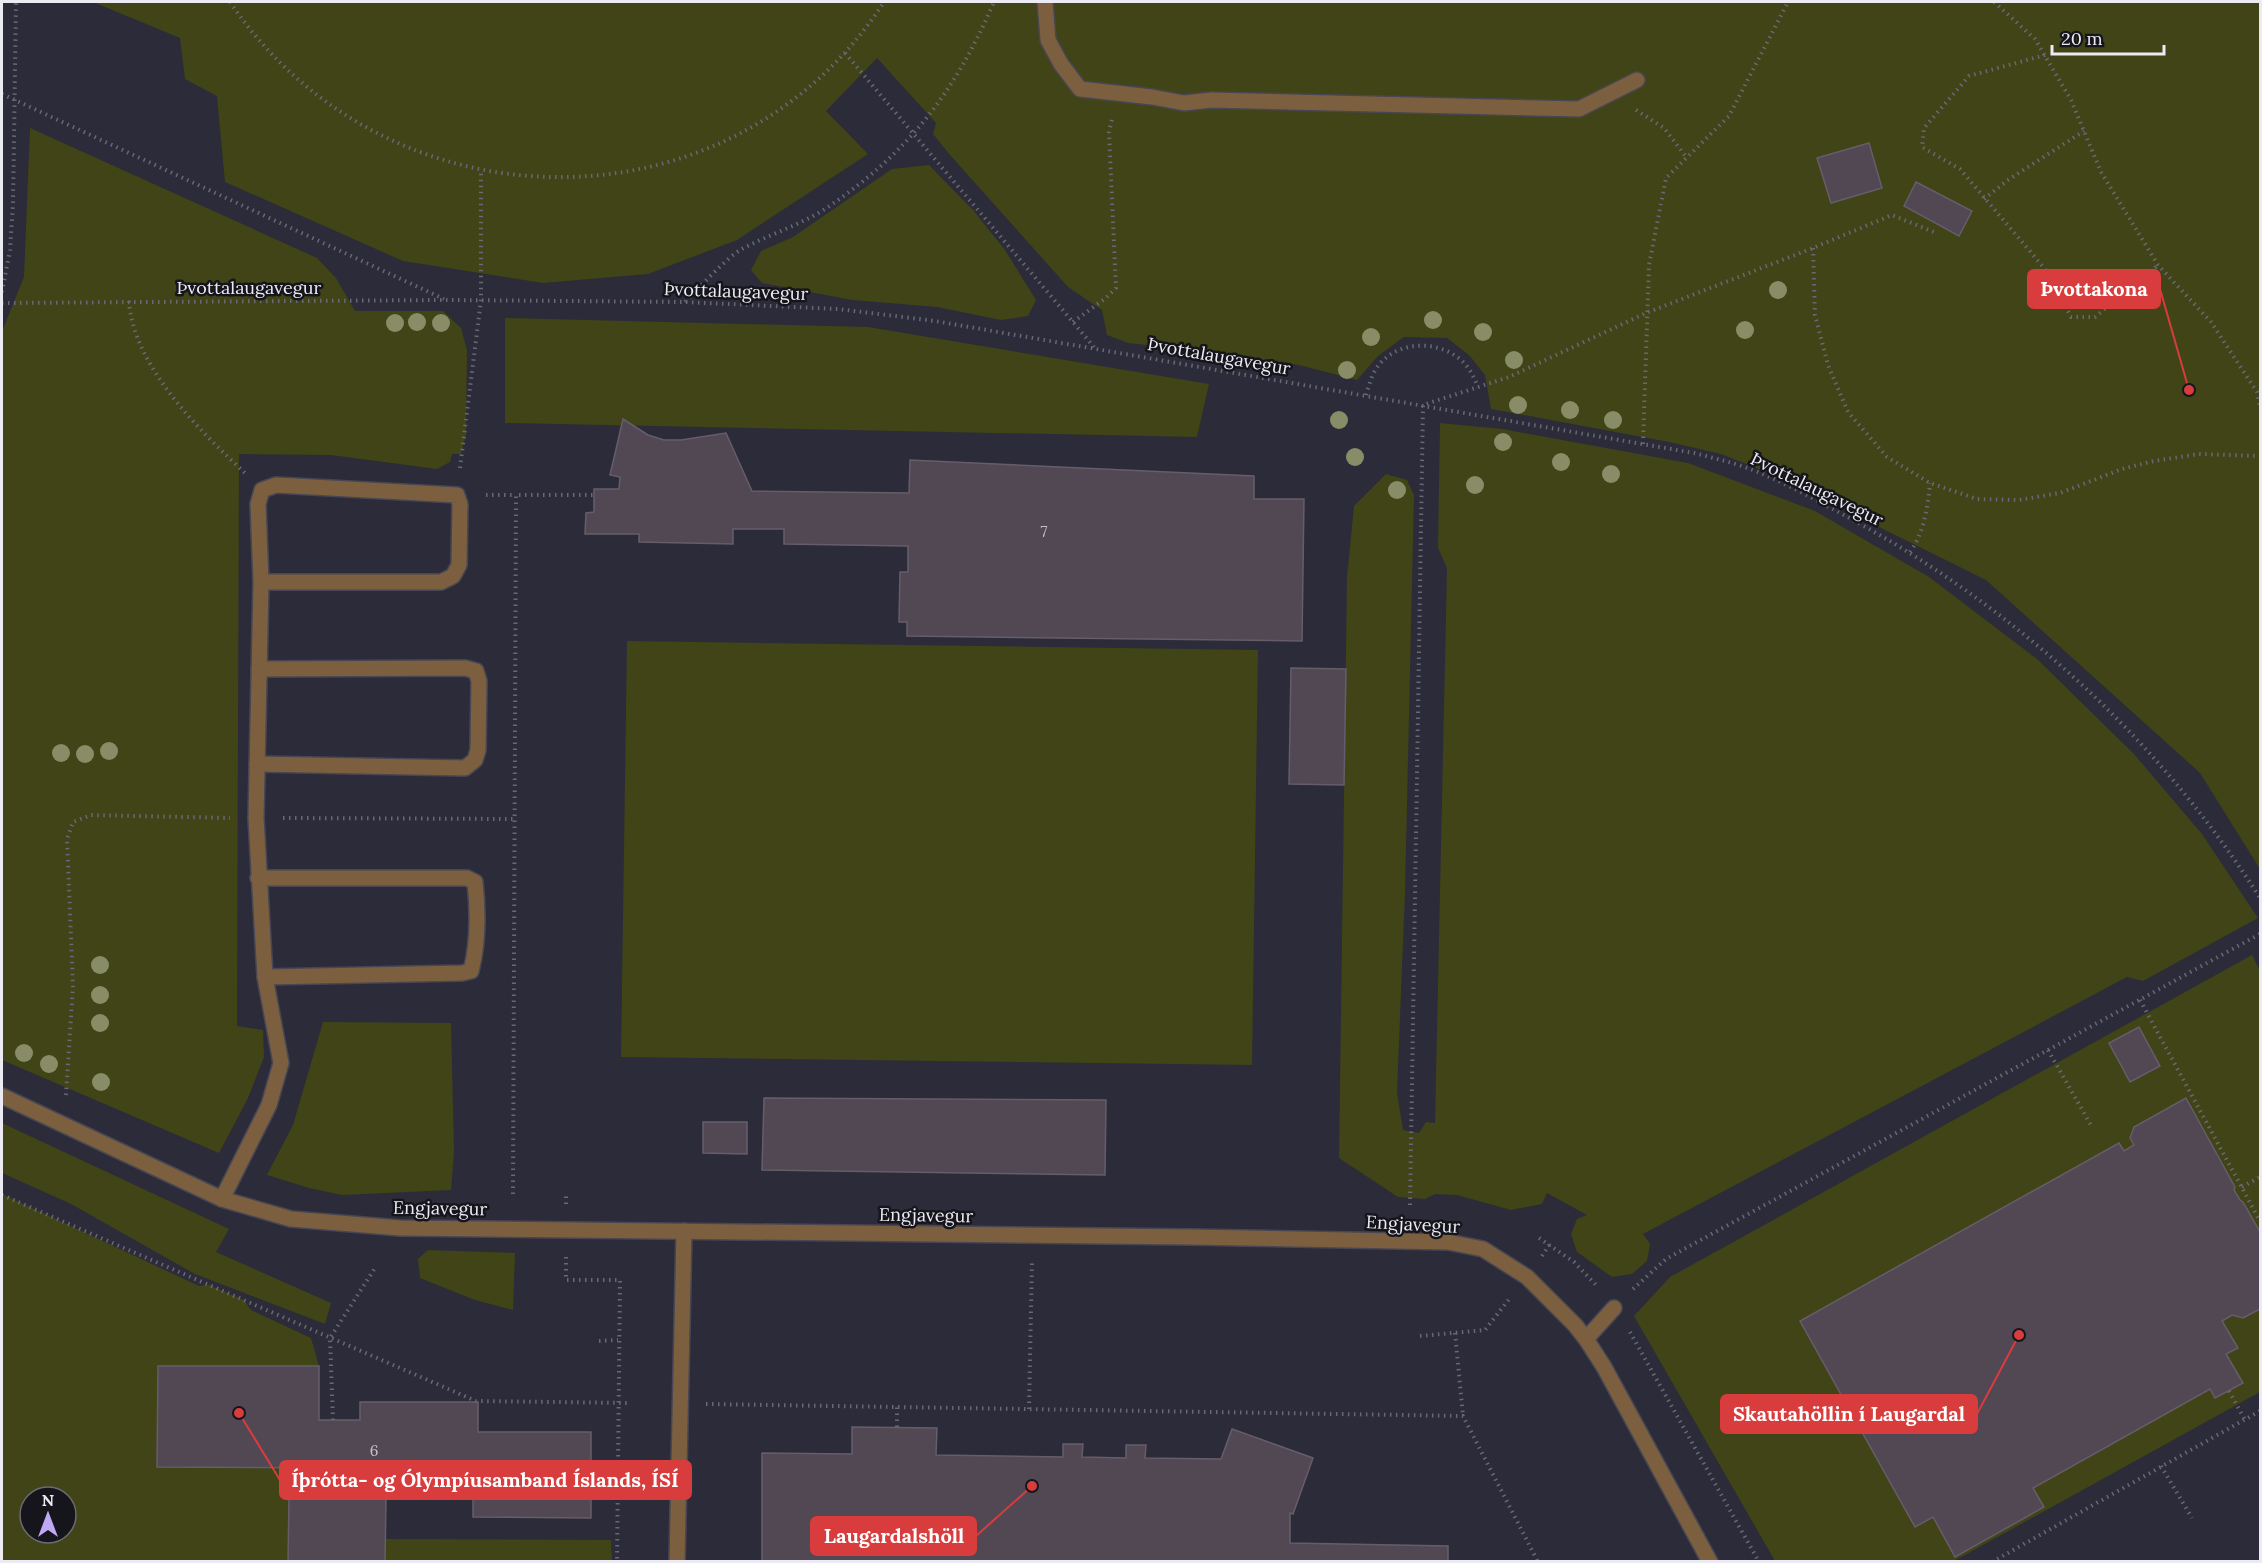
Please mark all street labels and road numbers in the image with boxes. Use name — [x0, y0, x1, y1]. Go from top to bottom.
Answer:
street label: Þvottalaugavegur — [177, 276, 322, 299]
street label: Þvottalaugavegur — [663, 277, 809, 305]
street label: Þvottalaugavegur — [1146, 332, 1292, 380]
street label: Þvottalaugavegur — [1747, 447, 1887, 531]
street label: Engjavegur — [393, 1196, 488, 1220]
street label: Engjavegur — [879, 1203, 974, 1227]
street label: Engjavegur — [1365, 1210, 1461, 1238]

